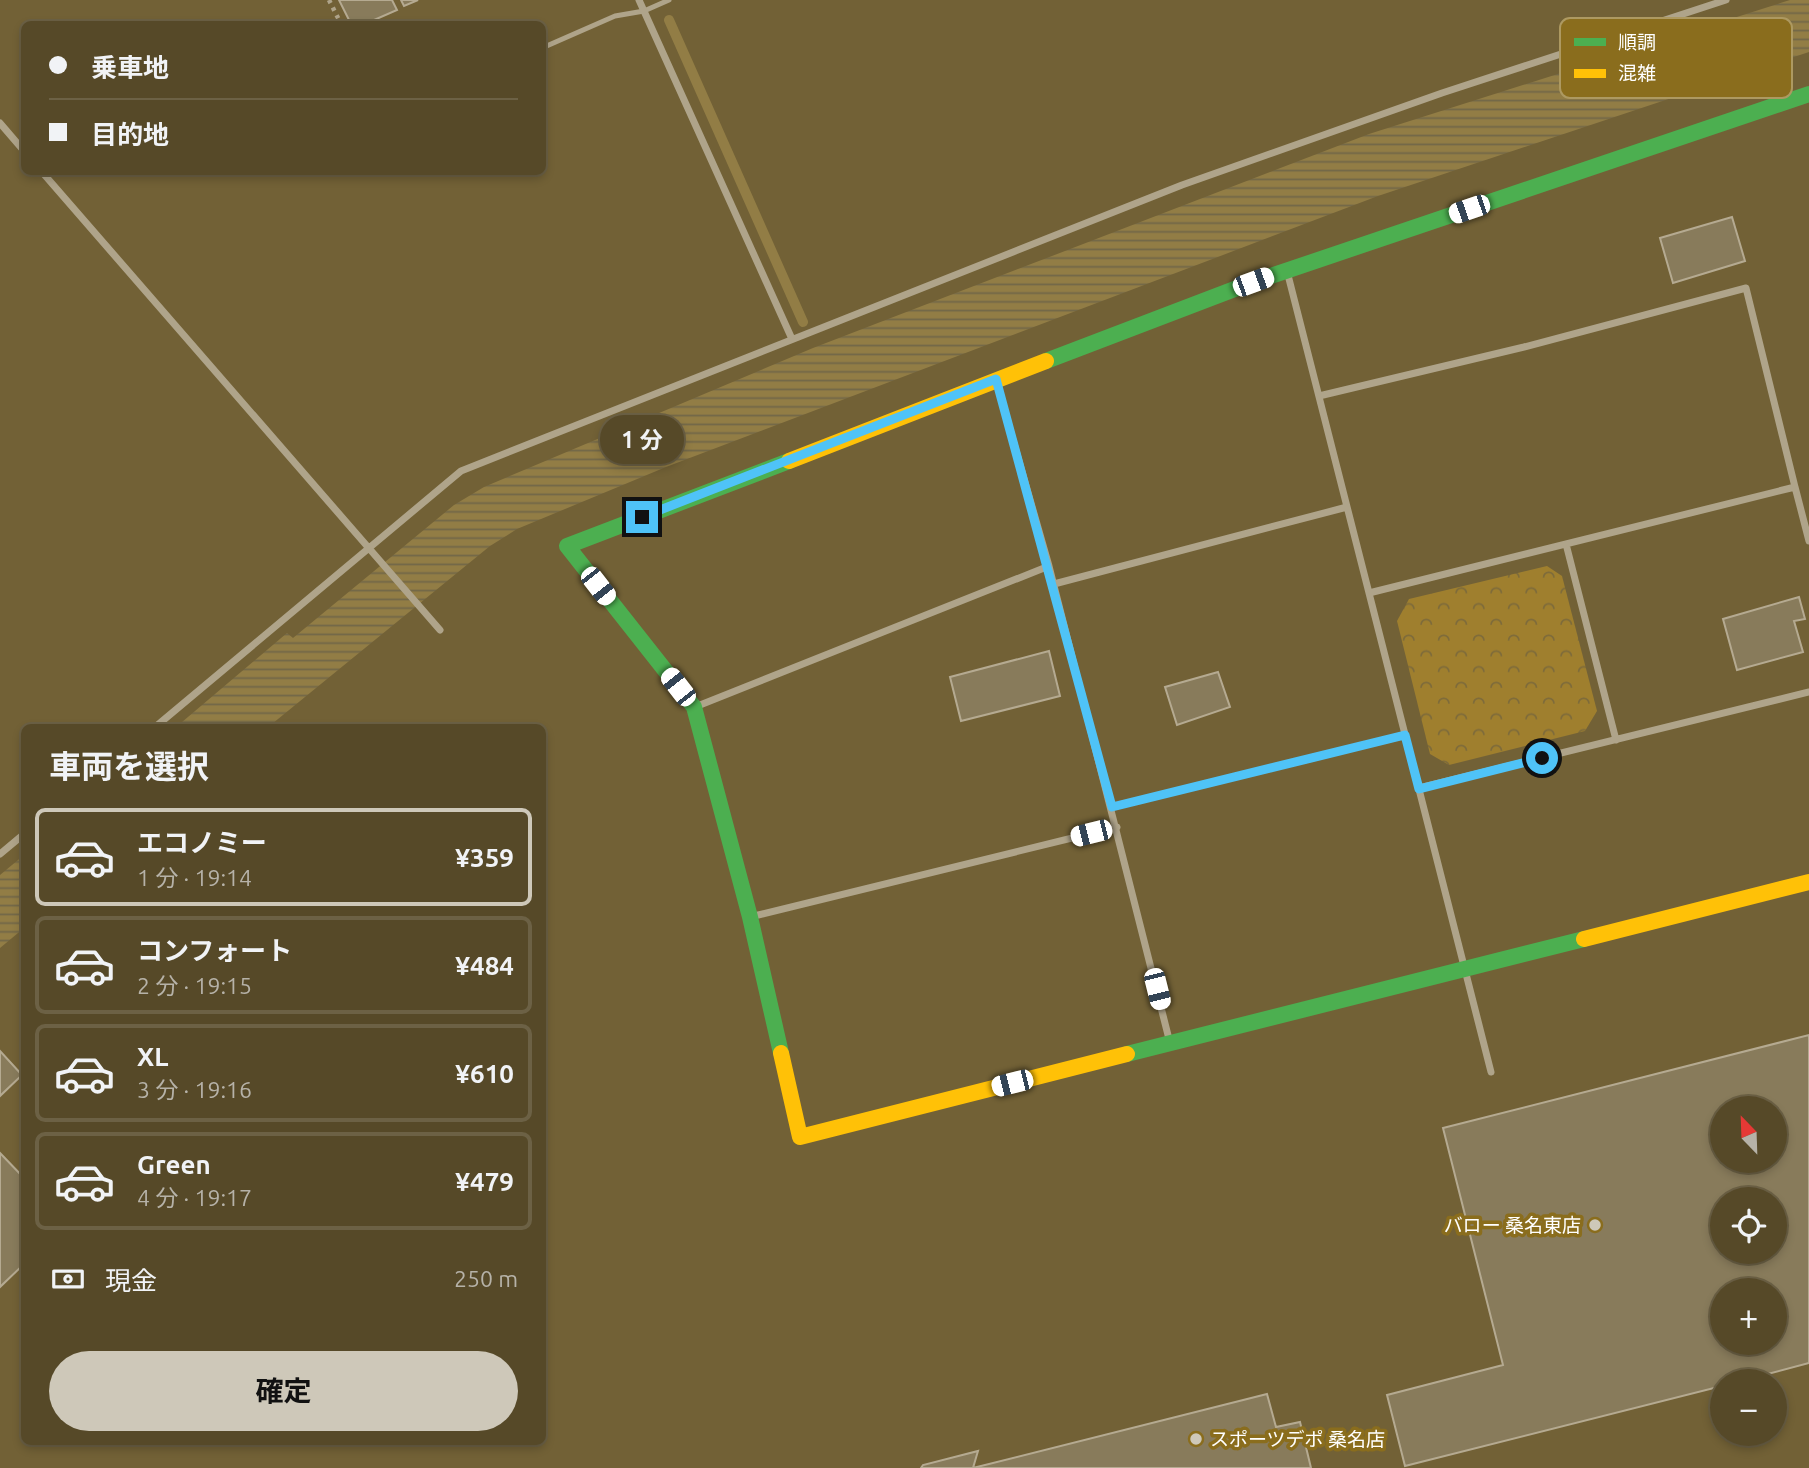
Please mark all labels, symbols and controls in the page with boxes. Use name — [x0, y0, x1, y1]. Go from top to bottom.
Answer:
legend — [1560, 18, 1792, 98]
text: 順調 — [1618, 31, 1656, 53]
text: 乗車地 — [91, 53, 169, 82]
text: 混雑 — [1618, 62, 1656, 84]
text: 目的地 — [91, 120, 169, 149]
car — [1446, 192, 1493, 226]
car — [1230, 265, 1277, 299]
callout: 1 分 — [600, 416, 684, 464]
text: 1 分 — [621, 427, 663, 452]
route end — [626, 501, 658, 533]
car — [577, 563, 620, 609]
car — [657, 664, 700, 710]
route start — [1526, 742, 1558, 774]
text: 車両を選択 — [49, 748, 209, 784]
car — [1069, 818, 1114, 848]
icon: car — [53, 826, 116, 889]
text: エコノミー — [137, 828, 267, 857]
text: ¥359 — [455, 843, 514, 872]
text: 1 分 · 19:14 — [137, 865, 252, 890]
icon: car — [53, 934, 116, 997]
text: コンフォート — [137, 936, 292, 965]
text: ¥484 — [455, 951, 514, 980]
car — [1142, 966, 1173, 1012]
text: 2 分 · 19:15 — [137, 973, 252, 998]
icon: car — [53, 1042, 116, 1105]
text: XL — [137, 1042, 168, 1071]
text: ¥610 — [455, 1059, 514, 1088]
car — [990, 1068, 1035, 1098]
text: 3 分 · 19:16 — [137, 1077, 252, 1102]
north arrow — [1710, 1096, 1787, 1172]
map controls — [1710, 1096, 1787, 1446]
icon: car — [53, 1150, 116, 1213]
text: Green — [137, 1150, 211, 1179]
text: ¥479 — [455, 1167, 514, 1196]
text: 4 分 · 19:17 — [137, 1185, 252, 1210]
button: locate — [1710, 1187, 1787, 1264]
place label: バロー 桑名東店 — [1444, 1214, 1581, 1236]
marker: バロー 桑名東店 — [1587, 1217, 1603, 1233]
icon: cash — [49, 1260, 87, 1298]
text: 現金 — [105, 1266, 157, 1295]
text: 250 m — [454, 1266, 518, 1291]
button: + — [1710, 1278, 1787, 1355]
button: 確定 — [49, 1351, 518, 1431]
button: − — [1710, 1369, 1787, 1446]
place label: スポーツデポ 桑名店 — [1210, 1428, 1385, 1450]
marker: スポーツデポ 桑名店 — [1188, 1431, 1204, 1447]

